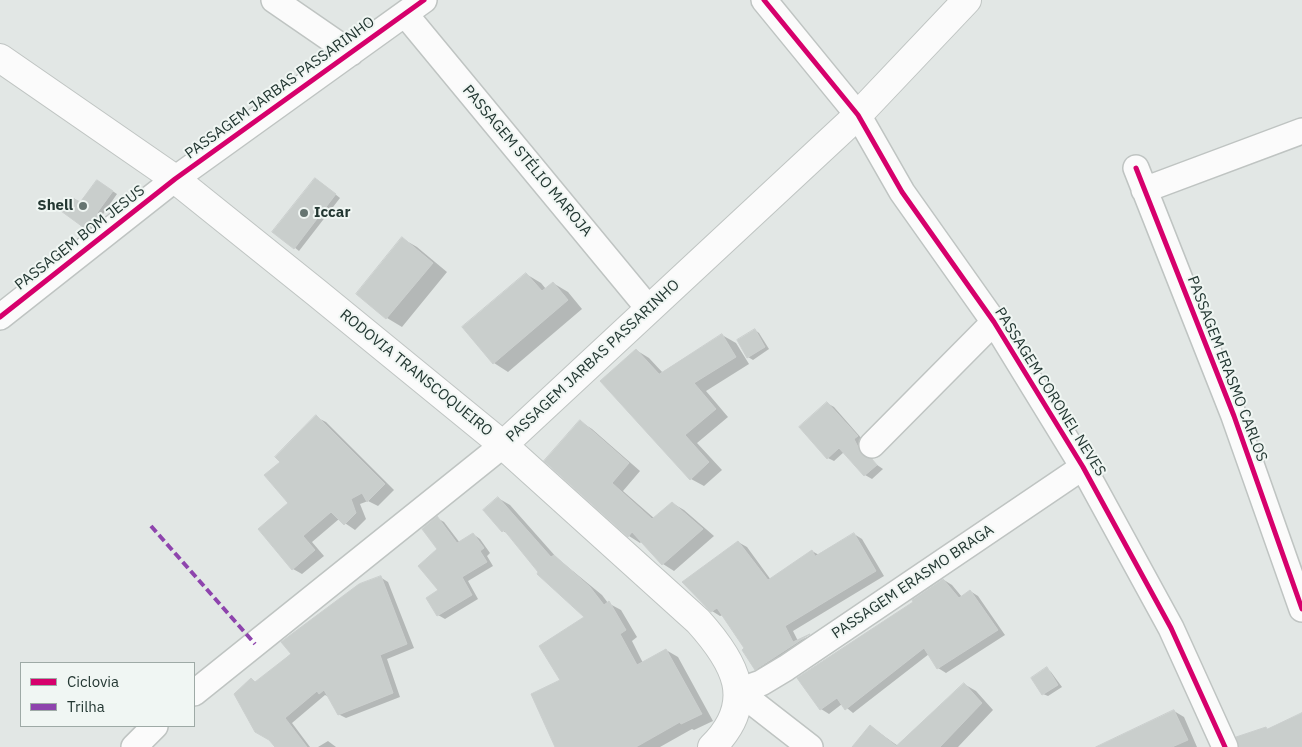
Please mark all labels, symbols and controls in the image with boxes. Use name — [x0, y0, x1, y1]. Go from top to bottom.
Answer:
street label: PASSAGEM JARBAS PASSARINHO — [182, 13, 378, 163]
street label: PASSAGEM STÉLIO MAROJA — [458, 82, 596, 240]
street label: PASSAGEM BOM JESUS — [12, 182, 148, 294]
place label: Shell — [37, 197, 73, 215]
marker: Shell — [77, 200, 89, 212]
place label: Iccar — [314, 204, 350, 222]
marker: Iccar — [298, 207, 310, 219]
street label: PASSAGEM ERASMO CARLOS — [1183, 274, 1271, 464]
street label: PASSAGEM JARBAS PASSARINHO — [503, 276, 683, 446]
street label: PASSAGEM CORONEL NEVES — [991, 304, 1109, 480]
street label: RODOVIA TRANSCOQUEIRO — [336, 306, 496, 440]
street label: PASSAGEM ERASMO BRAGA — [829, 521, 997, 643]
legend — [20, 662, 195, 727]
text: Ciclovia — [67, 672, 119, 691]
text: Trilha — [67, 697, 105, 716]

